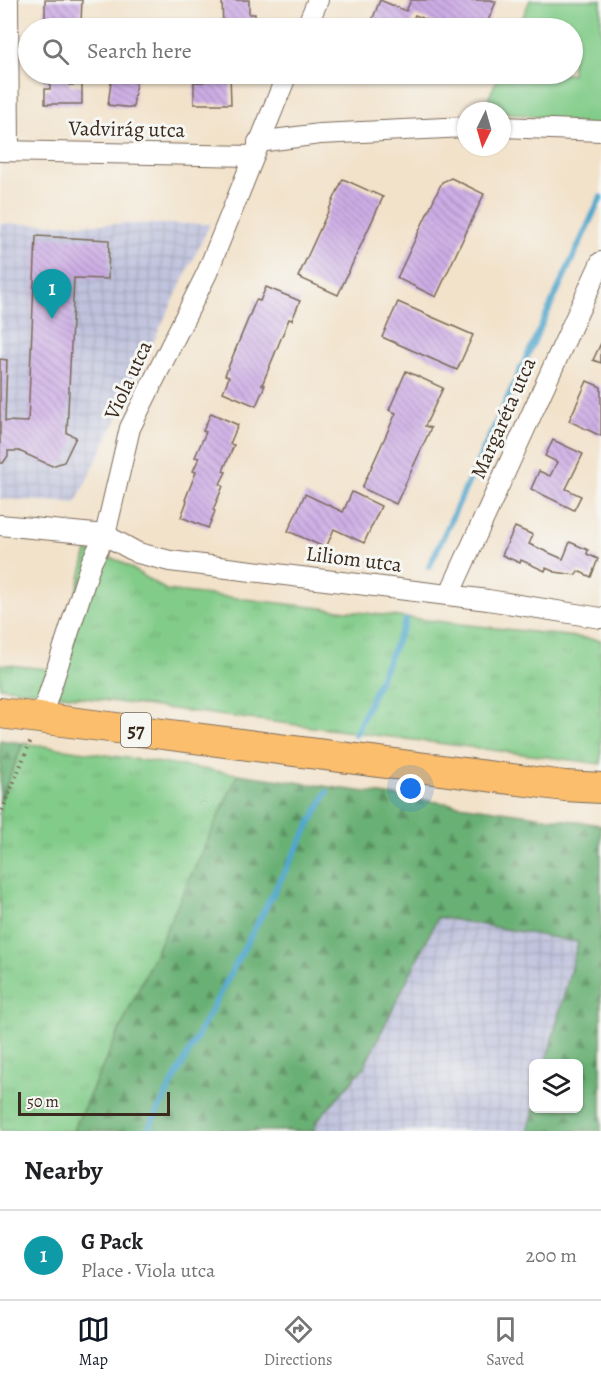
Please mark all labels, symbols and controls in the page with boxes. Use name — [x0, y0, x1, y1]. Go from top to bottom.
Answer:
search box — [18, 18, 583, 84]
icon: search — [39, 35, 72, 68]
text: Search here — [87, 36, 192, 66]
north arrow — [457, 102, 511, 156]
street label: Vadvirág utca — [67, 114, 186, 144]
pin: 1 — [32, 270, 72, 319]
street label: Viola utca — [97, 336, 159, 425]
street label: Margaréta utca — [464, 353, 542, 483]
street label: Liliom utca — [304, 539, 404, 579]
road number: 57 — [121, 713, 151, 747]
your location — [396, 774, 425, 803]
map controls — [529, 1059, 583, 1113]
button: layers — [529, 1059, 583, 1113]
scale bar — [18, 1089, 170, 1116]
text: 50 m — [27, 1091, 59, 1113]
text: Nearby — [24, 1153, 103, 1188]
text: G Pack — [81, 1227, 143, 1257]
text: 1 — [40, 1242, 47, 1269]
text: 200 m — [526, 1242, 577, 1269]
text: Place · Viola utca — [81, 1257, 215, 1284]
tab: Map — [77, 1313, 110, 1371]
tab: Directions — [264, 1313, 332, 1371]
tab: Saved — [486, 1313, 524, 1371]

